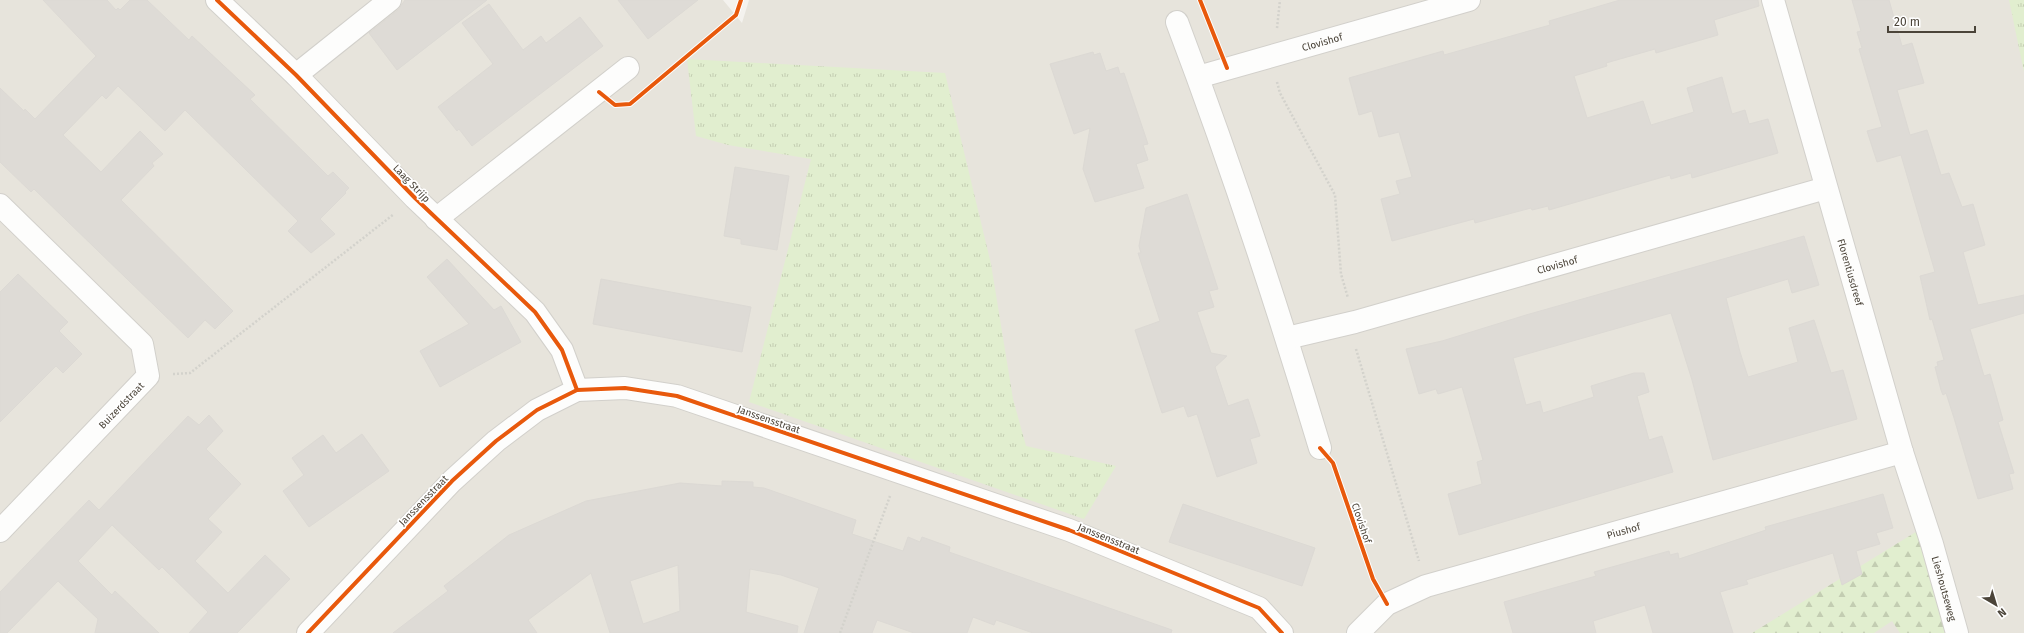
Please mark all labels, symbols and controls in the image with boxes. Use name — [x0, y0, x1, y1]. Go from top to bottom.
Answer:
scale bar — [1888, 8, 1975, 34]
text: 20 m — [1894, 15, 1920, 29]
street label: Clovishof — [1301, 31, 1345, 54]
street label: Laag Strijp — [390, 162, 432, 205]
street label: Florentiusdreef — [1834, 237, 1865, 308]
street label: Clovishof — [1536, 254, 1580, 277]
street label: Buizerdstraat — [96, 380, 147, 432]
street label: Janssensstraat — [736, 404, 802, 436]
street label: Janssensstraat — [397, 473, 451, 528]
street label: Clovishof — [1349, 502, 1374, 546]
street label: Janssensstraat — [1076, 521, 1142, 557]
street label: Piushof — [1606, 521, 1642, 542]
street label: Lieshoutseweg — [1929, 555, 1959, 623]
north arrow — [1976, 585, 2016, 625]
text: N — [1995, 605, 2009, 620]

